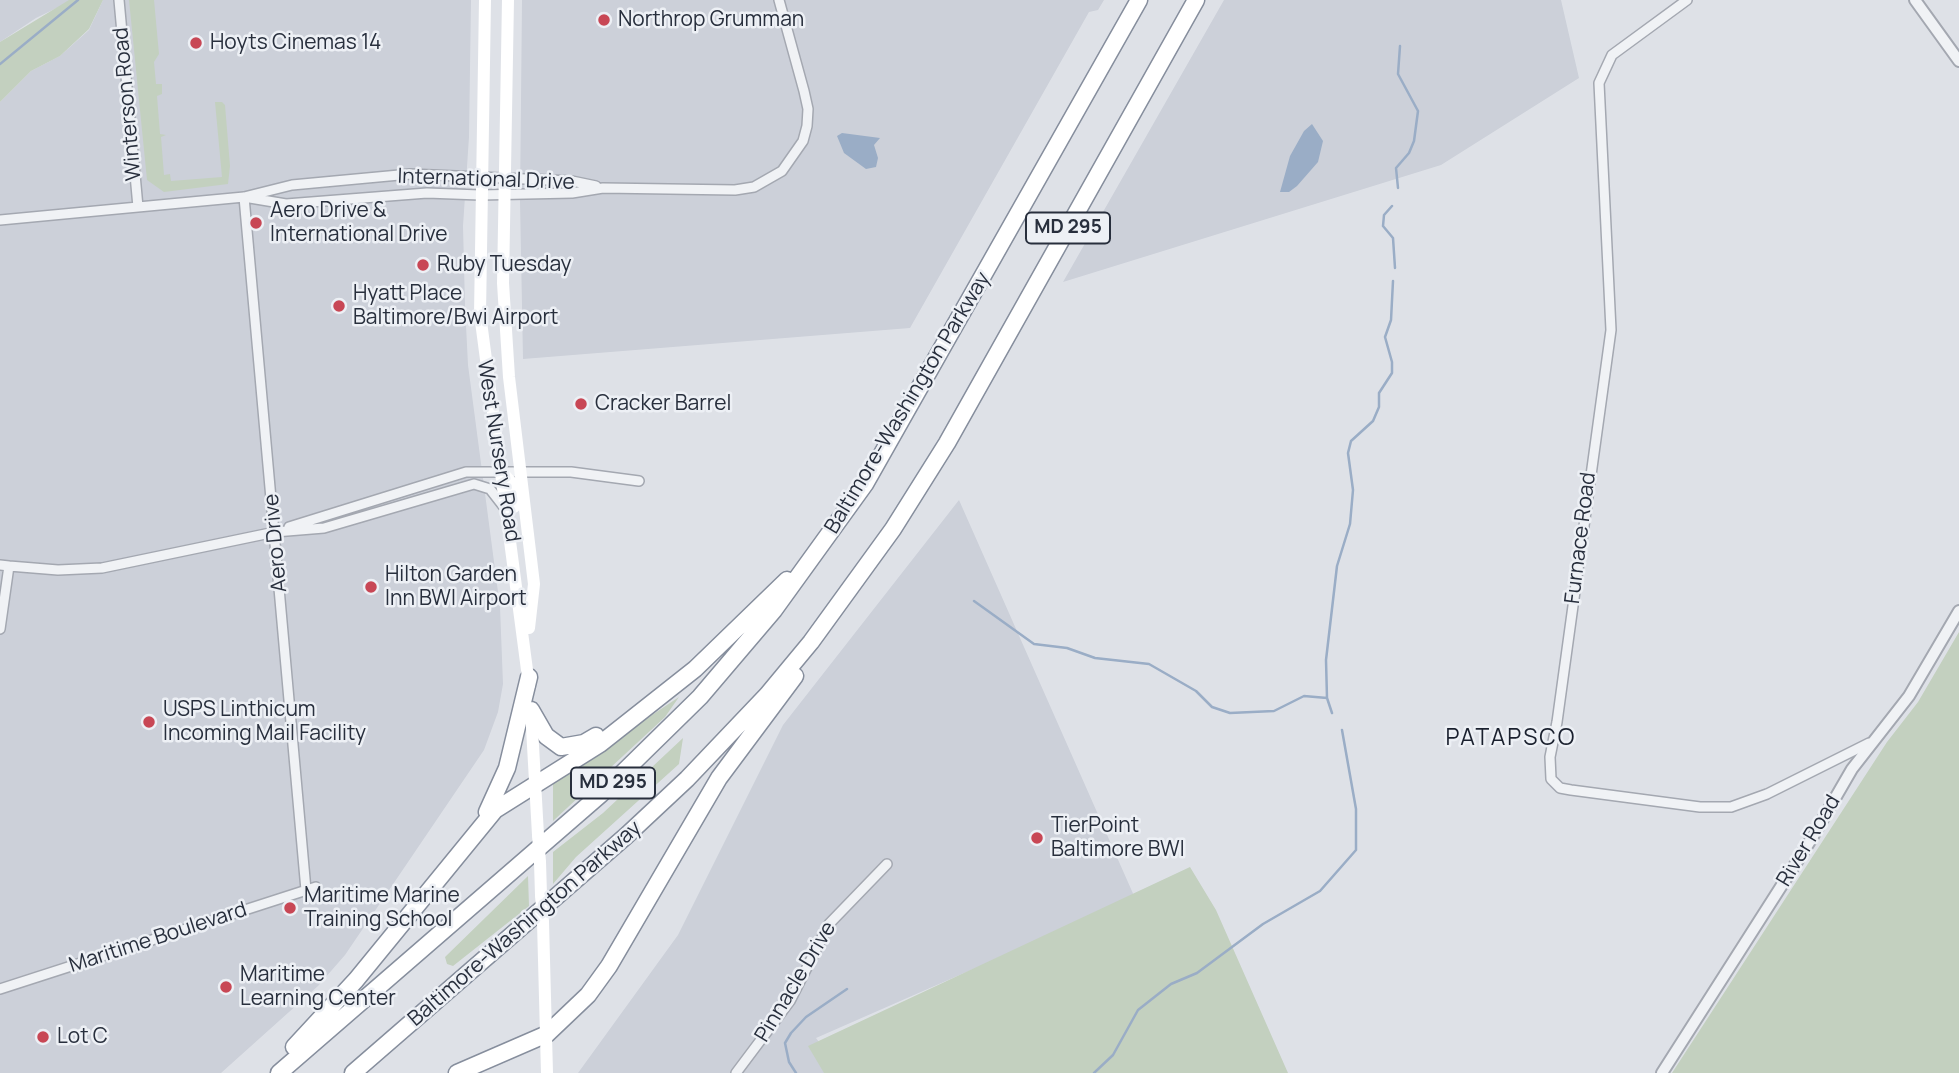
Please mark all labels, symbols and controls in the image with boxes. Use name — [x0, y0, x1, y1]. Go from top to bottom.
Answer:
place label: Northrop Grumman — [618, 7, 804, 33]
marker: Northrop Grumman — [596, 12, 612, 28]
street label: Winterson Road — [109, 26, 147, 182]
place label: Hoyts Cinemas 14 — [210, 30, 381, 56]
marker: Hoyts Cinemas 14 — [188, 35, 204, 51]
street label: International Drive — [397, 164, 575, 196]
place label: Aero Drive & International Drive — [270, 198, 447, 248]
road number: MD 295 — [1026, 212, 1110, 244]
marker: Aero Drive & International Drive — [248, 215, 264, 231]
place label: Ruby Tuesday — [437, 252, 572, 278]
marker: Ruby Tuesday — [415, 257, 431, 273]
street label: Baltimore-Washington Parkway — [820, 268, 996, 538]
place label: Hyatt Place Baltimore/Bwi Airport — [353, 281, 558, 331]
marker: Hyatt Place Baltimore/Bwi Airport — [331, 298, 347, 314]
street label: West Nursery Road — [471, 358, 525, 544]
place label: Cracker Barrel — [595, 391, 731, 417]
marker: Cracker Barrel — [573, 396, 589, 412]
street label: Furnace Road — [1560, 471, 1602, 605]
street label: Aero Drive — [259, 493, 293, 593]
place label: Hilton Garden Inn BWI Airport — [385, 562, 527, 612]
marker: Hilton Garden Inn BWI Airport — [363, 579, 379, 595]
place label: USPS Linthicum Incoming Mail Facility — [163, 697, 366, 747]
marker: USPS Linthicum Incoming Mail Facility — [141, 714, 157, 730]
district label: PATAPSCO — [1447, 725, 1575, 753]
road number: MD 295 — [571, 768, 655, 798]
street label: River Road — [1772, 791, 1846, 891]
place label: TierPoint Baltimore BWI — [1051, 813, 1185, 863]
street label: Baltimore-Washington Parkway — [403, 816, 647, 1032]
marker: TierPoint Baltimore BWI — [1029, 830, 1045, 846]
place label: Maritime Marine Training School — [304, 883, 460, 933]
street label: Maritime Boulevard — [66, 897, 250, 979]
marker: Maritime Marine Training School — [282, 900, 298, 916]
street label: Pinnacle Drive — [750, 917, 842, 1047]
place label: Maritime Learning Center — [240, 962, 396, 1012]
marker: Maritime Learning Center — [218, 979, 234, 995]
place label: Lot C — [57, 1024, 108, 1050]
marker: Lot C — [35, 1029, 51, 1045]

